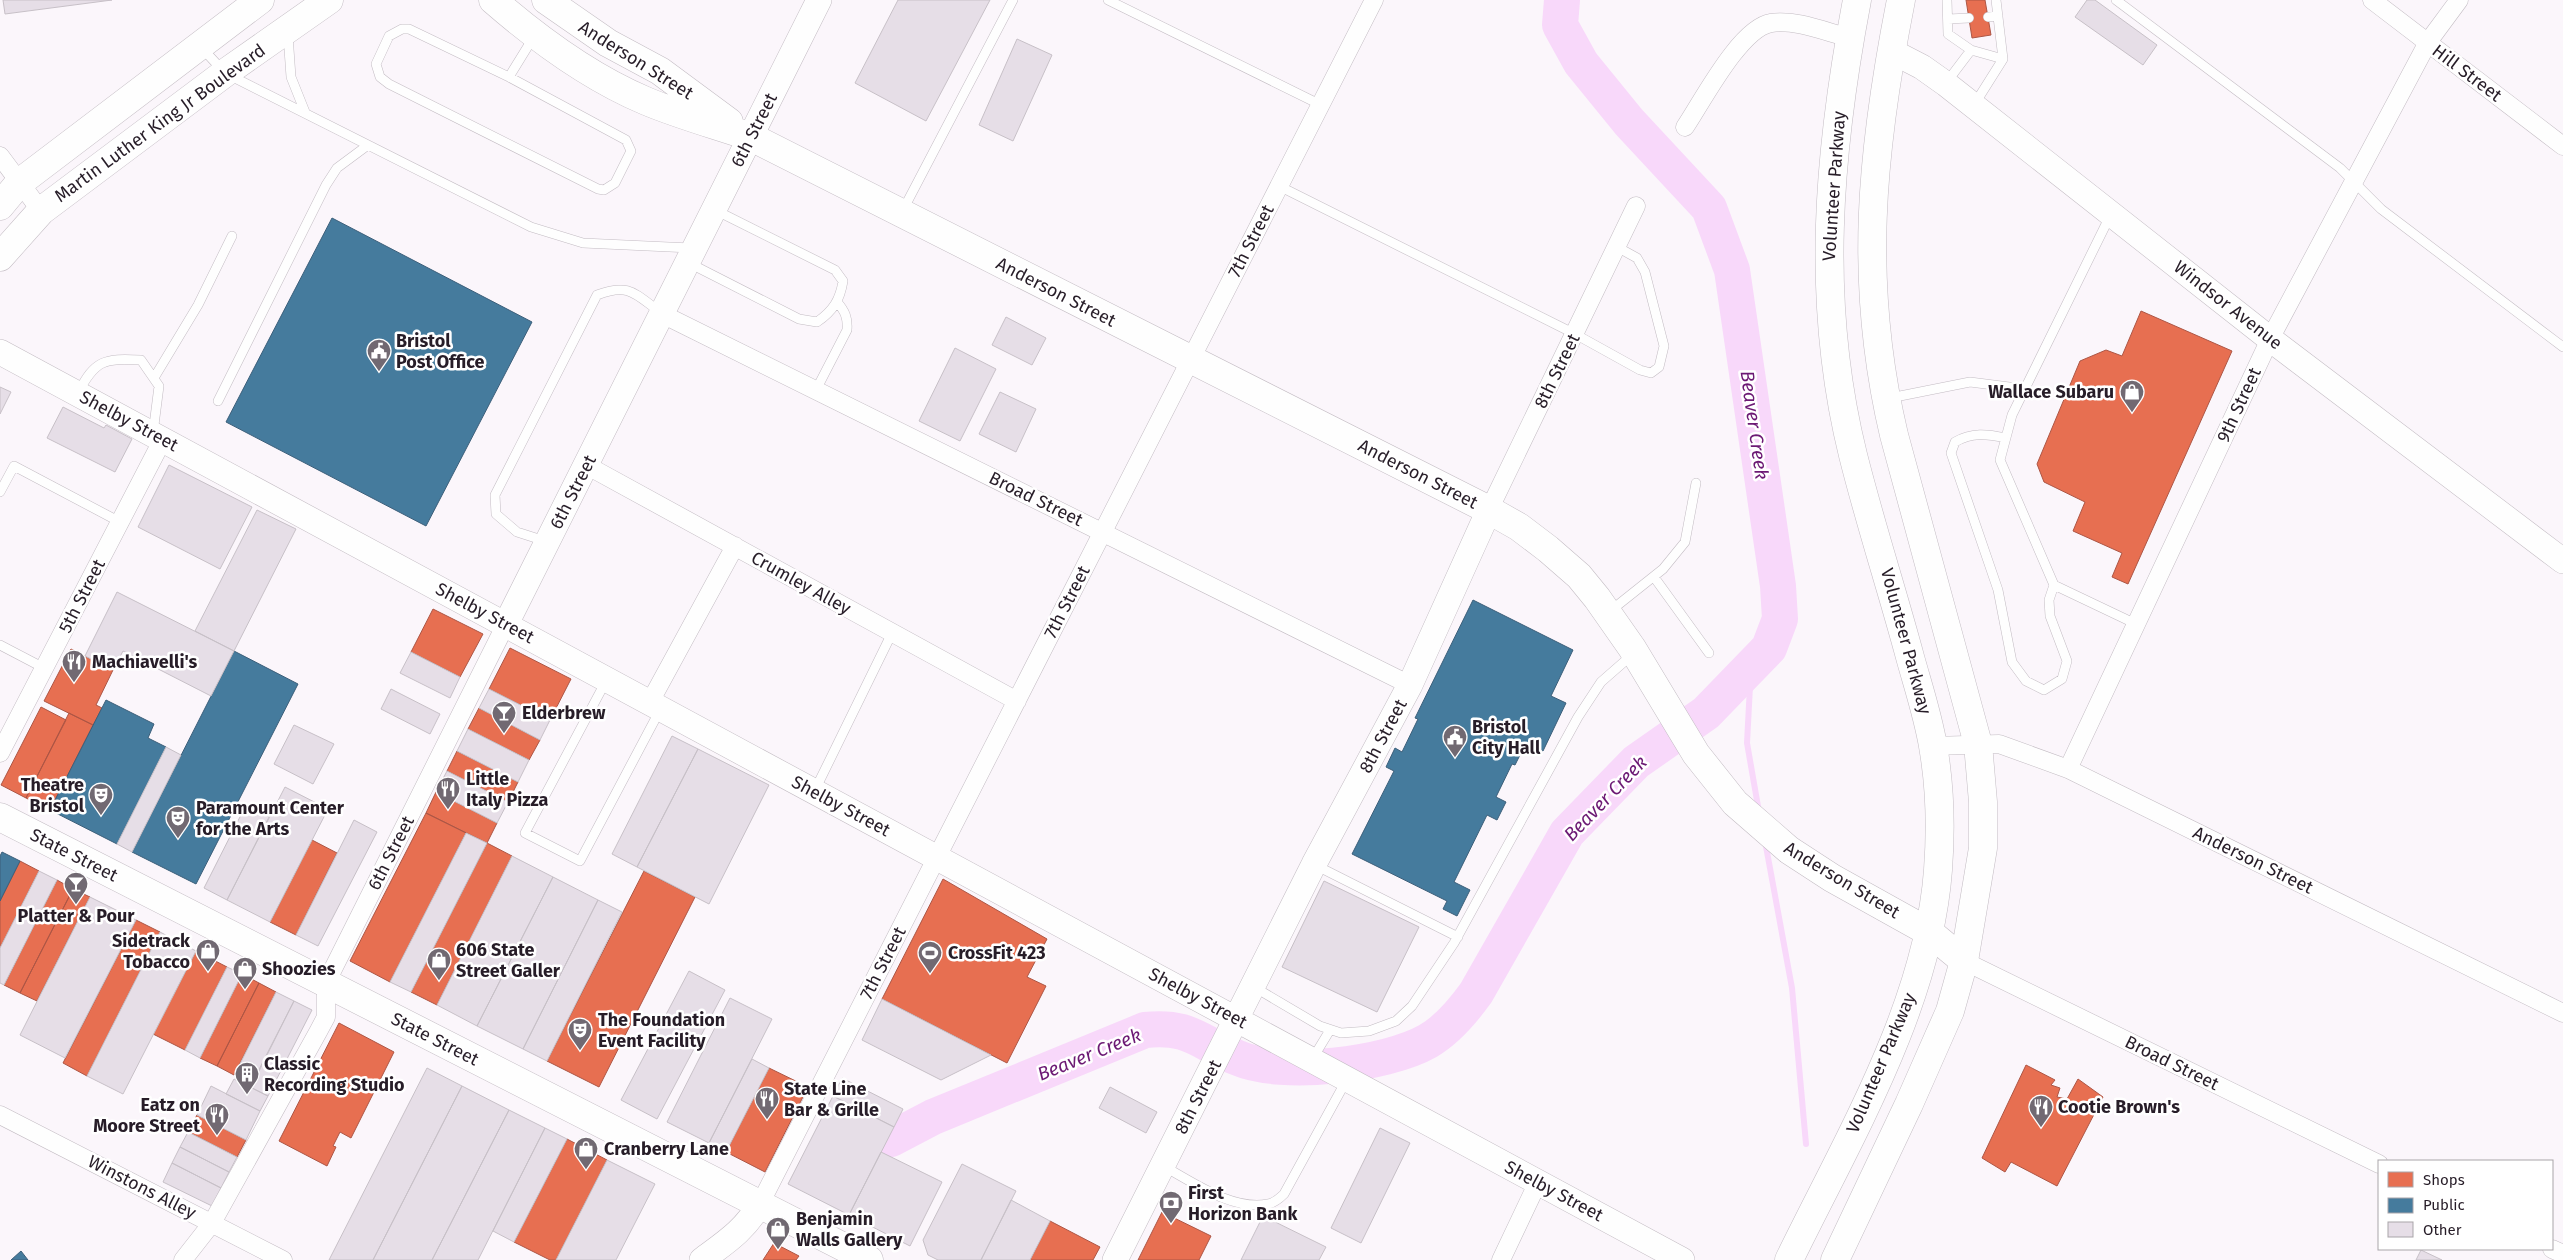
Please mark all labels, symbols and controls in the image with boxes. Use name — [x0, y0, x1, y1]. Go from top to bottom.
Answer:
street label: Anderson Street — [575, 16, 698, 104]
street label: Martin Luther King Jr Boulevard — [50, 39, 270, 207]
street label: Hill Street — [2428, 40, 2507, 107]
street label: 6th Street — [726, 89, 782, 171]
street label: Volunteer Parkway — [1818, 110, 1850, 262]
street label: 7th Street — [1223, 201, 1279, 281]
street label: Anderson Street — [993, 252, 1120, 332]
street label: Windsor Avenue — [2169, 256, 2287, 354]
place label: Bristol Post Office — [396, 330, 485, 373]
street label: 8th Street — [1529, 330, 1585, 412]
public building icon: Bristol Post Office — [366, 338, 392, 372]
street label: 9th Street — [2212, 364, 2266, 446]
water label: Beaver Creek — [1735, 369, 1774, 481]
shop icon: Wallace Subaru — [2119, 379, 2145, 413]
place label: Wallace Subaru — [1988, 381, 2114, 403]
street label: Shelby Street — [76, 386, 183, 456]
street label: Anderson Street — [1355, 434, 1482, 514]
street label: 6th Street — [545, 451, 601, 533]
street label: Broad Street — [985, 467, 1087, 531]
street label: Crumley Alley — [747, 547, 855, 619]
street label: 5th Street — [54, 555, 110, 636]
street label: 7th Street — [1039, 562, 1095, 642]
street label: Volunteer Parkway — [1876, 565, 1936, 717]
street label: Shelby Street — [432, 578, 539, 648]
restaurant icon: Machiavelli's — [61, 649, 87, 683]
place label: Machiavelli's — [92, 651, 198, 673]
street label: 8th Street — [1354, 695, 1412, 777]
bar icon: Elderbrew — [491, 700, 517, 734]
place label: Elderbrew — [522, 702, 606, 724]
place label: Bristol City Hall — [1472, 716, 1541, 759]
public building icon: Bristol City Hall — [1442, 724, 1468, 758]
water label: Beaver Creek — [1559, 751, 1652, 846]
place label: Little Italy Pizza — [466, 768, 549, 811]
street label: Shelby Street — [788, 771, 895, 841]
place label: Theatre Bristol — [21, 774, 85, 817]
restaurant icon: Little Italy Pizza — [435, 776, 461, 810]
theatre icon: Theatre Bristol — [88, 782, 114, 816]
place label: Paramount Center for the Arts — [196, 797, 345, 840]
theatre icon: Paramount Center for the Arts — [165, 805, 191, 839]
street label: 6th Street — [363, 812, 419, 894]
street label: Anderson Street — [2189, 821, 2317, 899]
street label: State Street — [26, 823, 122, 887]
street label: Anderson Street — [1780, 837, 1904, 923]
bar icon: Platter & Pour — [63, 871, 89, 905]
place label: Platter & Pour — [18, 905, 135, 927]
street label: 7th Street — [855, 923, 911, 1003]
place label: Sidetrack Tobacco — [112, 930, 191, 973]
shop icon: Sidetrack Tobacco — [195, 938, 221, 972]
place label: 606 State Street Galler — [456, 939, 561, 982]
sports icon: CrossFit 423 — [917, 940, 943, 974]
place label: CrossFit 423 — [948, 942, 1046, 964]
shop icon: 606 State Street Galler — [426, 947, 452, 981]
shop icon: Shoozies — [232, 956, 258, 990]
place label: Shoozies — [262, 958, 336, 980]
street label: Shelby Street — [1145, 963, 1252, 1033]
street label: Volunteer Parkway — [1841, 989, 1921, 1137]
street label: State Street — [387, 1007, 483, 1071]
place label: The Foundation Event Facility — [598, 1009, 725, 1052]
theatre icon: The Foundation Event Facility — [567, 1017, 593, 1051]
water label: Beaver Creek — [1034, 1023, 1144, 1086]
street label: Broad Street — [2121, 1031, 2223, 1095]
place label: Classic Recording Studio — [264, 1053, 405, 1096]
street label: 8th Street — [1170, 1056, 1226, 1138]
building icon: Classic Recording Studio — [234, 1061, 260, 1095]
place label: State Line Bar & Grille — [784, 1078, 879, 1121]
restaurant icon: State Line Bar & Grille — [754, 1086, 780, 1120]
place label: Eatz on Moore Street — [93, 1094, 201, 1137]
restaurant icon: Cootie Brown's — [2028, 1094, 2054, 1128]
place label: Cootie Brown's — [2058, 1096, 2180, 1118]
restaurant icon: Eatz on Moore Street — [204, 1102, 230, 1136]
shop icon: Cranberry Lane — [573, 1136, 599, 1170]
place label: Cranberry Lane — [604, 1138, 729, 1160]
street label: Winstons Alley — [84, 1150, 200, 1224]
street label: Shelby Street — [1501, 1156, 1608, 1226]
legend — [2378, 1160, 2553, 1250]
text: Shops — [2423, 1171, 2465, 1189]
place label: First Horizon Bank — [1188, 1182, 1298, 1225]
bank icon: First Horizon Bank — [1158, 1190, 1184, 1224]
text: Public — [2423, 1196, 2465, 1214]
place label: Benjamin Walls Gallery — [796, 1208, 903, 1251]
shop icon: Benjamin Walls Gallery — [765, 1216, 791, 1250]
text: Other — [2423, 1221, 2462, 1239]

